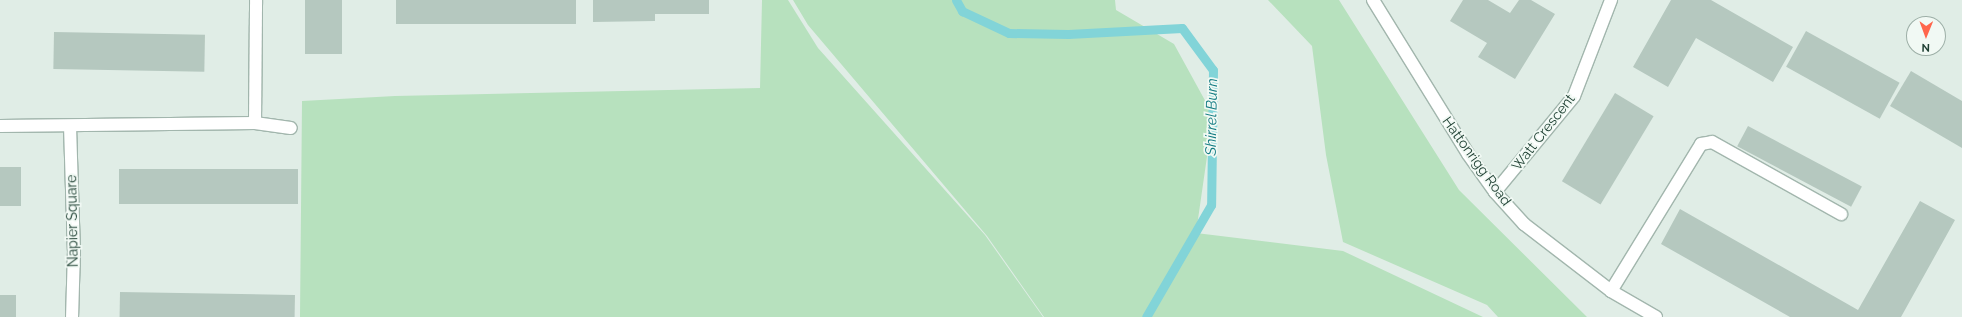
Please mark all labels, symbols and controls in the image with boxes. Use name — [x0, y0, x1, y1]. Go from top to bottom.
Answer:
north arrow — [1906, 16, 1946, 56]
text: N — [1921, 41, 1930, 54]
water label: Shirrel Burn — [1202, 78, 1222, 156]
street label: Watt Crescent — [1508, 90, 1578, 174]
street label: Hattonrigg Road — [1439, 113, 1515, 209]
street label: Napier Square — [63, 174, 81, 268]

